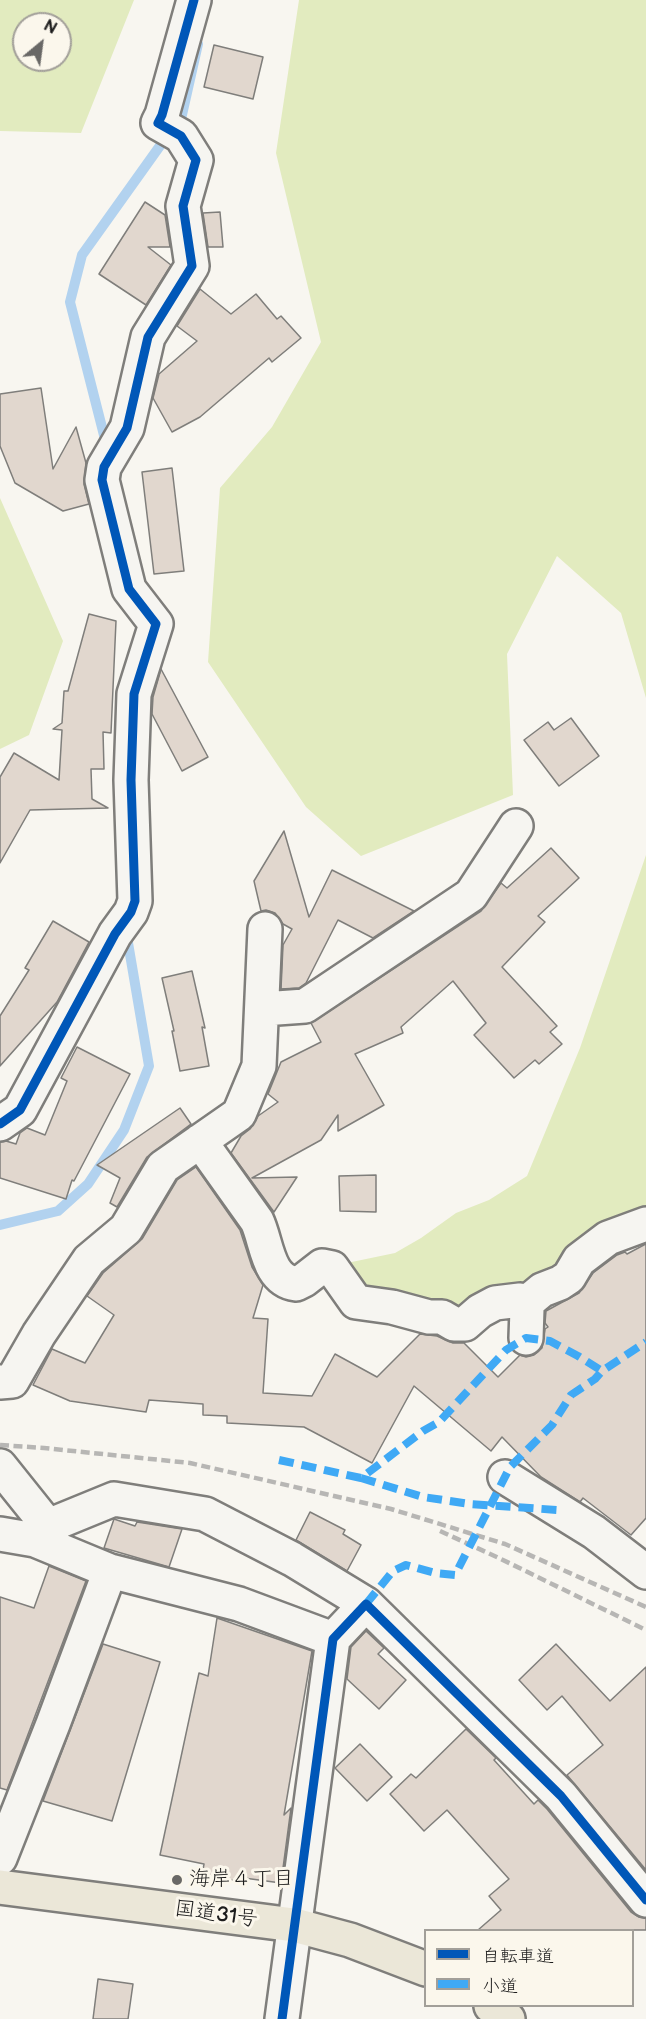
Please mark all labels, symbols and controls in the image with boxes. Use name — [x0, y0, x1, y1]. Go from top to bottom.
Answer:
north arrow — [12, 12, 72, 72]
text: N — [40, 16, 60, 39]
place label: 海岸４丁目 — [189, 1867, 294, 1893]
marker: 海岸４丁目 — [170, 1873, 184, 1887]
street label: 国道31号 — [173, 1897, 259, 1933]
legend — [424, 1929, 634, 2007]
text: 自転車道 — [482, 1946, 554, 1967]
text: 小道 — [482, 1976, 518, 1997]

